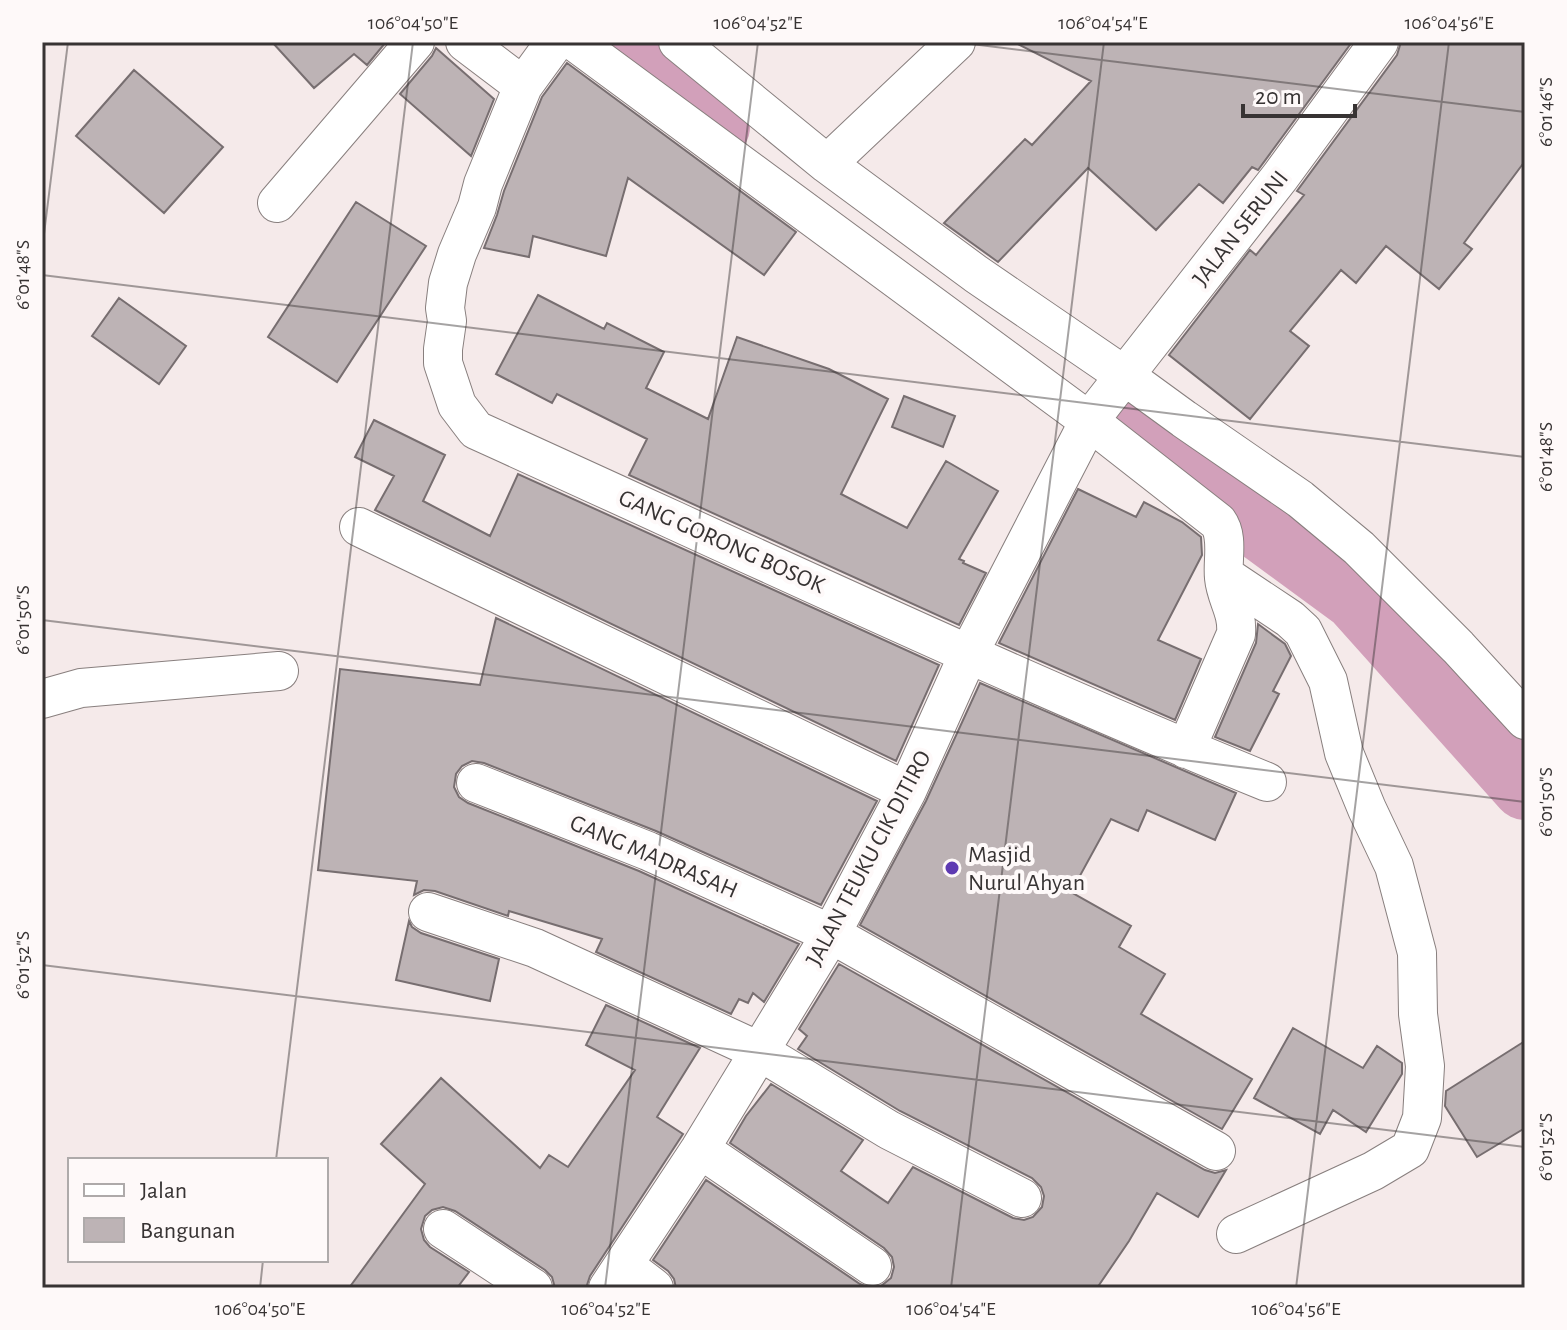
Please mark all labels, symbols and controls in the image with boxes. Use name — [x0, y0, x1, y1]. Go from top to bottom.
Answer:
text: 106°04'50"E — [368, 13, 459, 33]
text: 106°04'52"E — [714, 13, 803, 33]
text: 106°04'54"E — [1058, 13, 1148, 33]
text: 106°04'56"E — [1404, 13, 1494, 33]
scale bar — [1243, 68, 1355, 118]
text: 6°01'46"S — [1536, 77, 1556, 147]
text: 20 m — [1255, 85, 1302, 109]
street label: JALAN SERUNI — [1189, 166, 1293, 291]
text: 6°01'48"S — [13, 240, 33, 310]
text: 6°01'48"S — [1536, 422, 1556, 492]
street label: GANG GORONG BOSOK — [615, 486, 829, 599]
text: 6°01'50"S — [13, 585, 33, 655]
street label: JALAN TEUKU CIK DITIRO — [802, 747, 936, 970]
text: 6°01'50"S — [1536, 767, 1556, 837]
street label: GANG MADRASAH — [566, 811, 741, 903]
place label: Masjid Nurul Ahyan — [968, 843, 1085, 895]
marker: Masjid Nurul Ahyan — [943, 859, 961, 877]
text: 6°01'52"S — [13, 931, 33, 999]
text: 6°01'52"S — [1536, 1113, 1556, 1181]
legend — [68, 1158, 328, 1262]
text: Jalan — [140, 1179, 187, 1203]
text: Bangunan — [140, 1219, 235, 1243]
text: 106°04'50"E — [215, 1299, 306, 1319]
text: 106°04'52"E — [562, 1299, 651, 1319]
text: 106°04'54"E — [906, 1299, 996, 1319]
text: 106°04'56"E — [1251, 1299, 1341, 1319]

